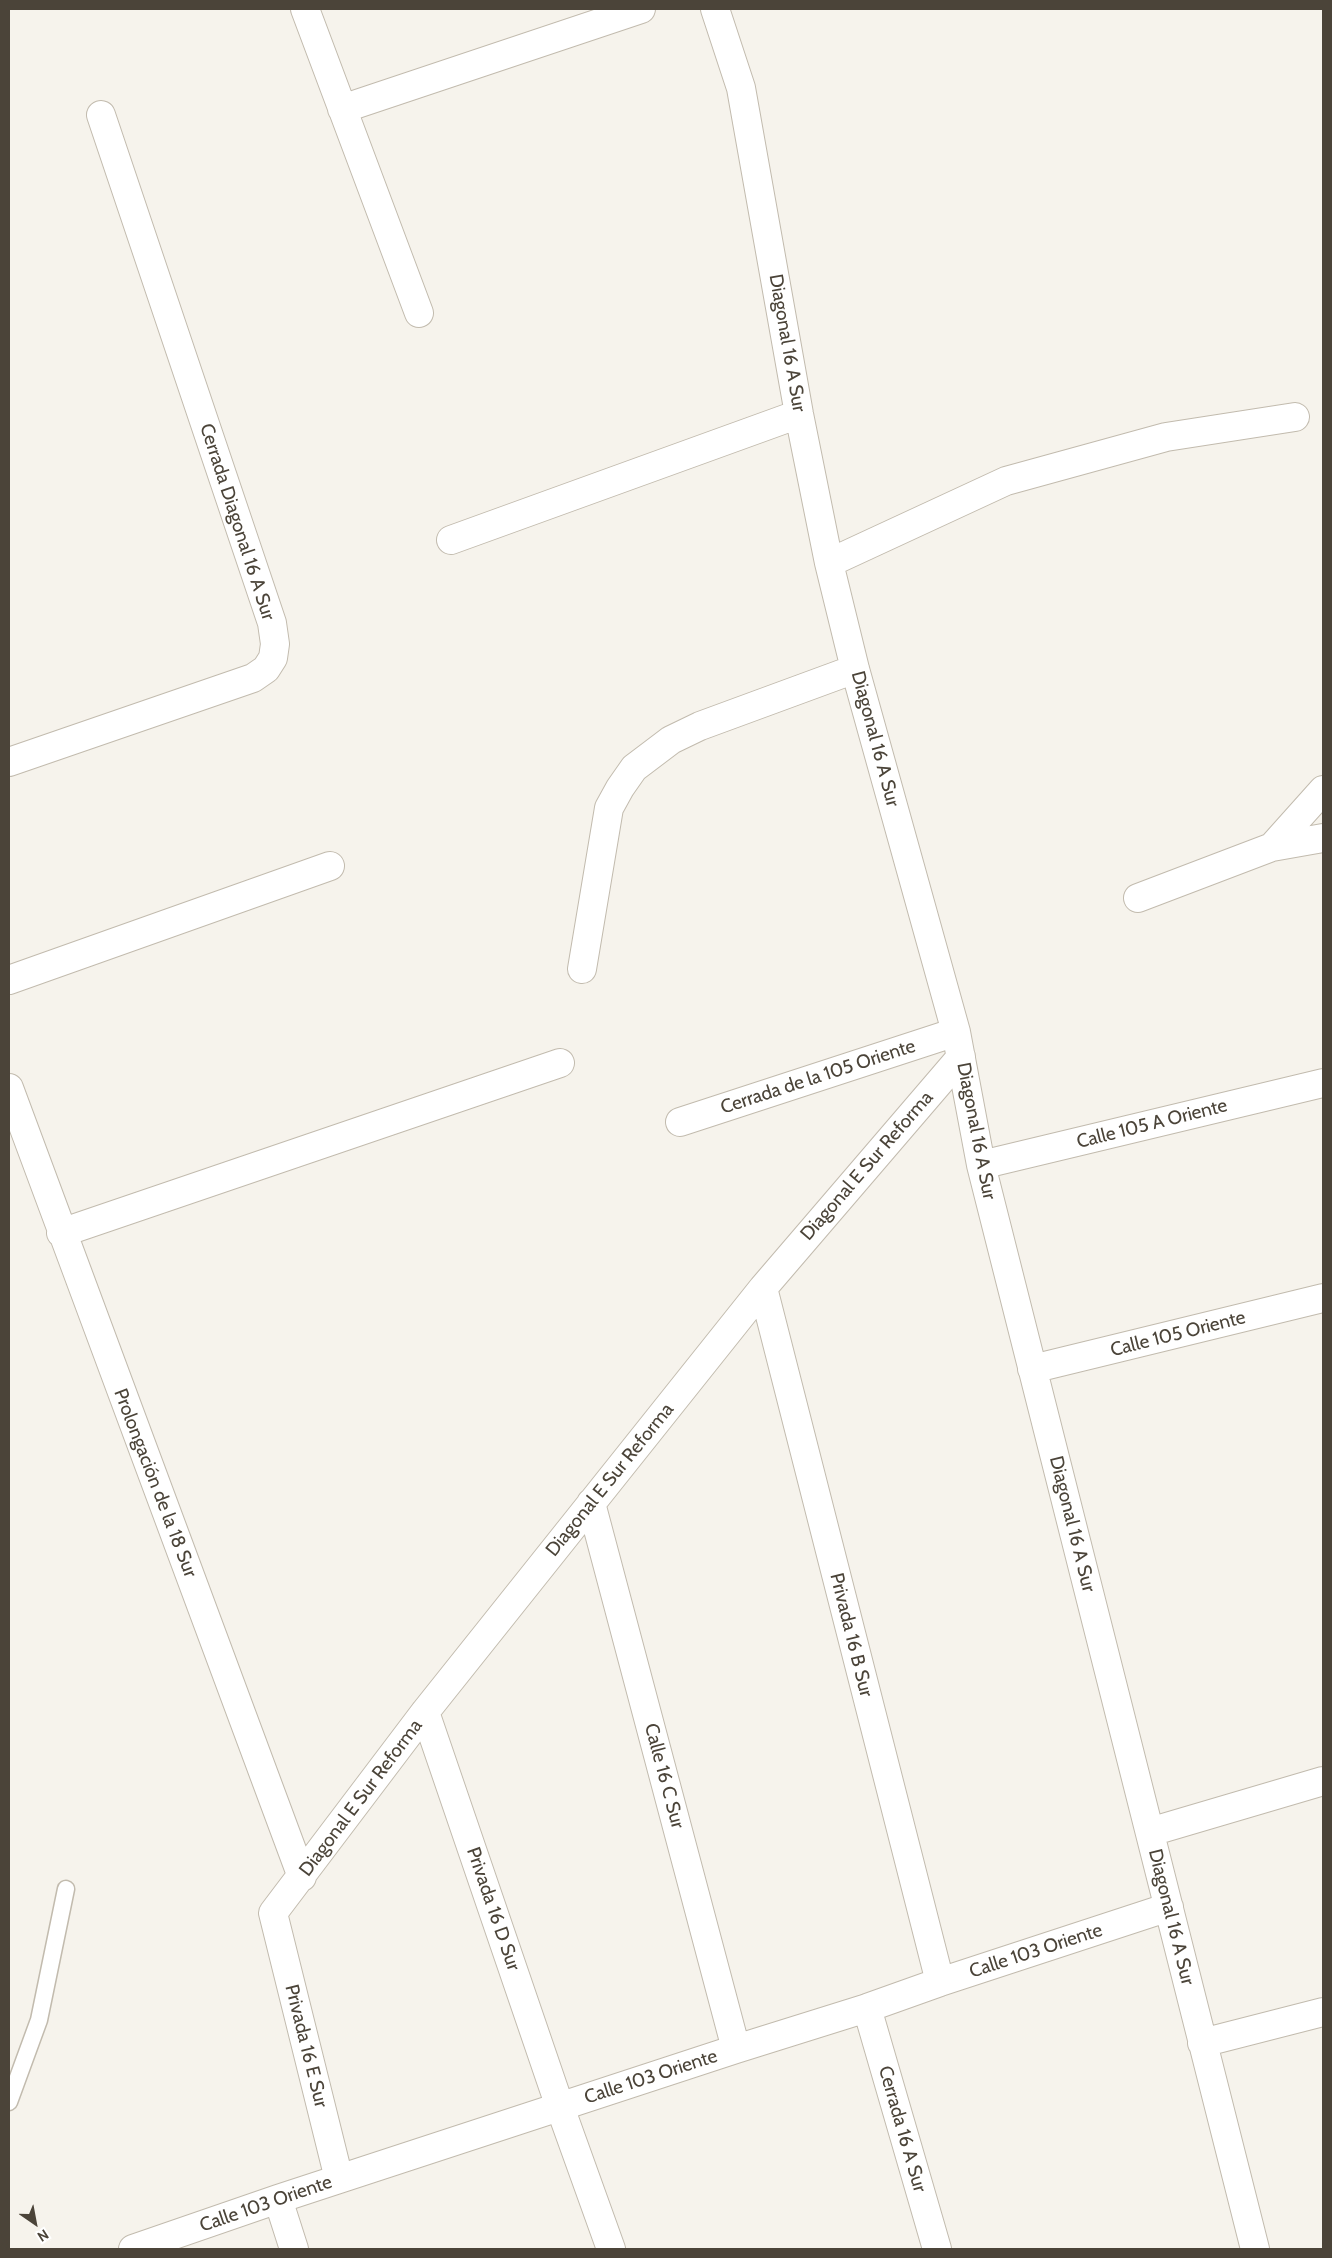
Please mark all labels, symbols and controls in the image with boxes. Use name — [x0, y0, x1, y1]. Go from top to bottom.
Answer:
street label: Diagonal 16 A Sur — [764, 272, 810, 414]
street label: Cerrada Diagonal 16 A Sur — [194, 421, 280, 623]
street label: Diagonal 16 A Sur — [846, 669, 904, 809]
street label: Cerrada de la 105 Oriente — [718, 1035, 918, 1119]
street label: Diagonal 16 A Sur — [952, 1060, 1000, 1202]
street label: Diagonal E Sur Reforma — [796, 1087, 938, 1245]
street label: Calle 105 A Oriente — [1074, 1094, 1230, 1154]
street label: Calle 105 Oriente — [1108, 1306, 1248, 1362]
street label: Prolongación de la 18 Sur — [108, 1385, 202, 1581]
street label: Diagonal E Sur Reforma — [541, 1399, 679, 1561]
street label: Diagonal 16 A Sur — [1044, 1454, 1100, 1594]
street label: Privada 16 B Sur — [825, 1571, 877, 1699]
street label: Diagonal E Sur Reforma — [295, 1715, 427, 1881]
street label: Calle 16 C Sur — [639, 1721, 689, 1831]
street label: Privada 16 D Sur — [461, 1844, 525, 1974]
street label: Diagonal 16 A Sur — [1143, 1847, 1199, 1987]
street label: Calle 103 Oriente — [967, 1919, 1105, 1983]
street label: Privada 16 E Sur — [280, 1982, 332, 2110]
street label: Calle 103 Oriente — [582, 2045, 720, 2109]
street label: Cerrada 16 A Sur — [873, 2063, 931, 2195]
street label: Calle 103 Oriente — [197, 2171, 335, 2237]
north arrow — [10, 2198, 60, 2248]
text: N — [34, 2225, 52, 2246]

